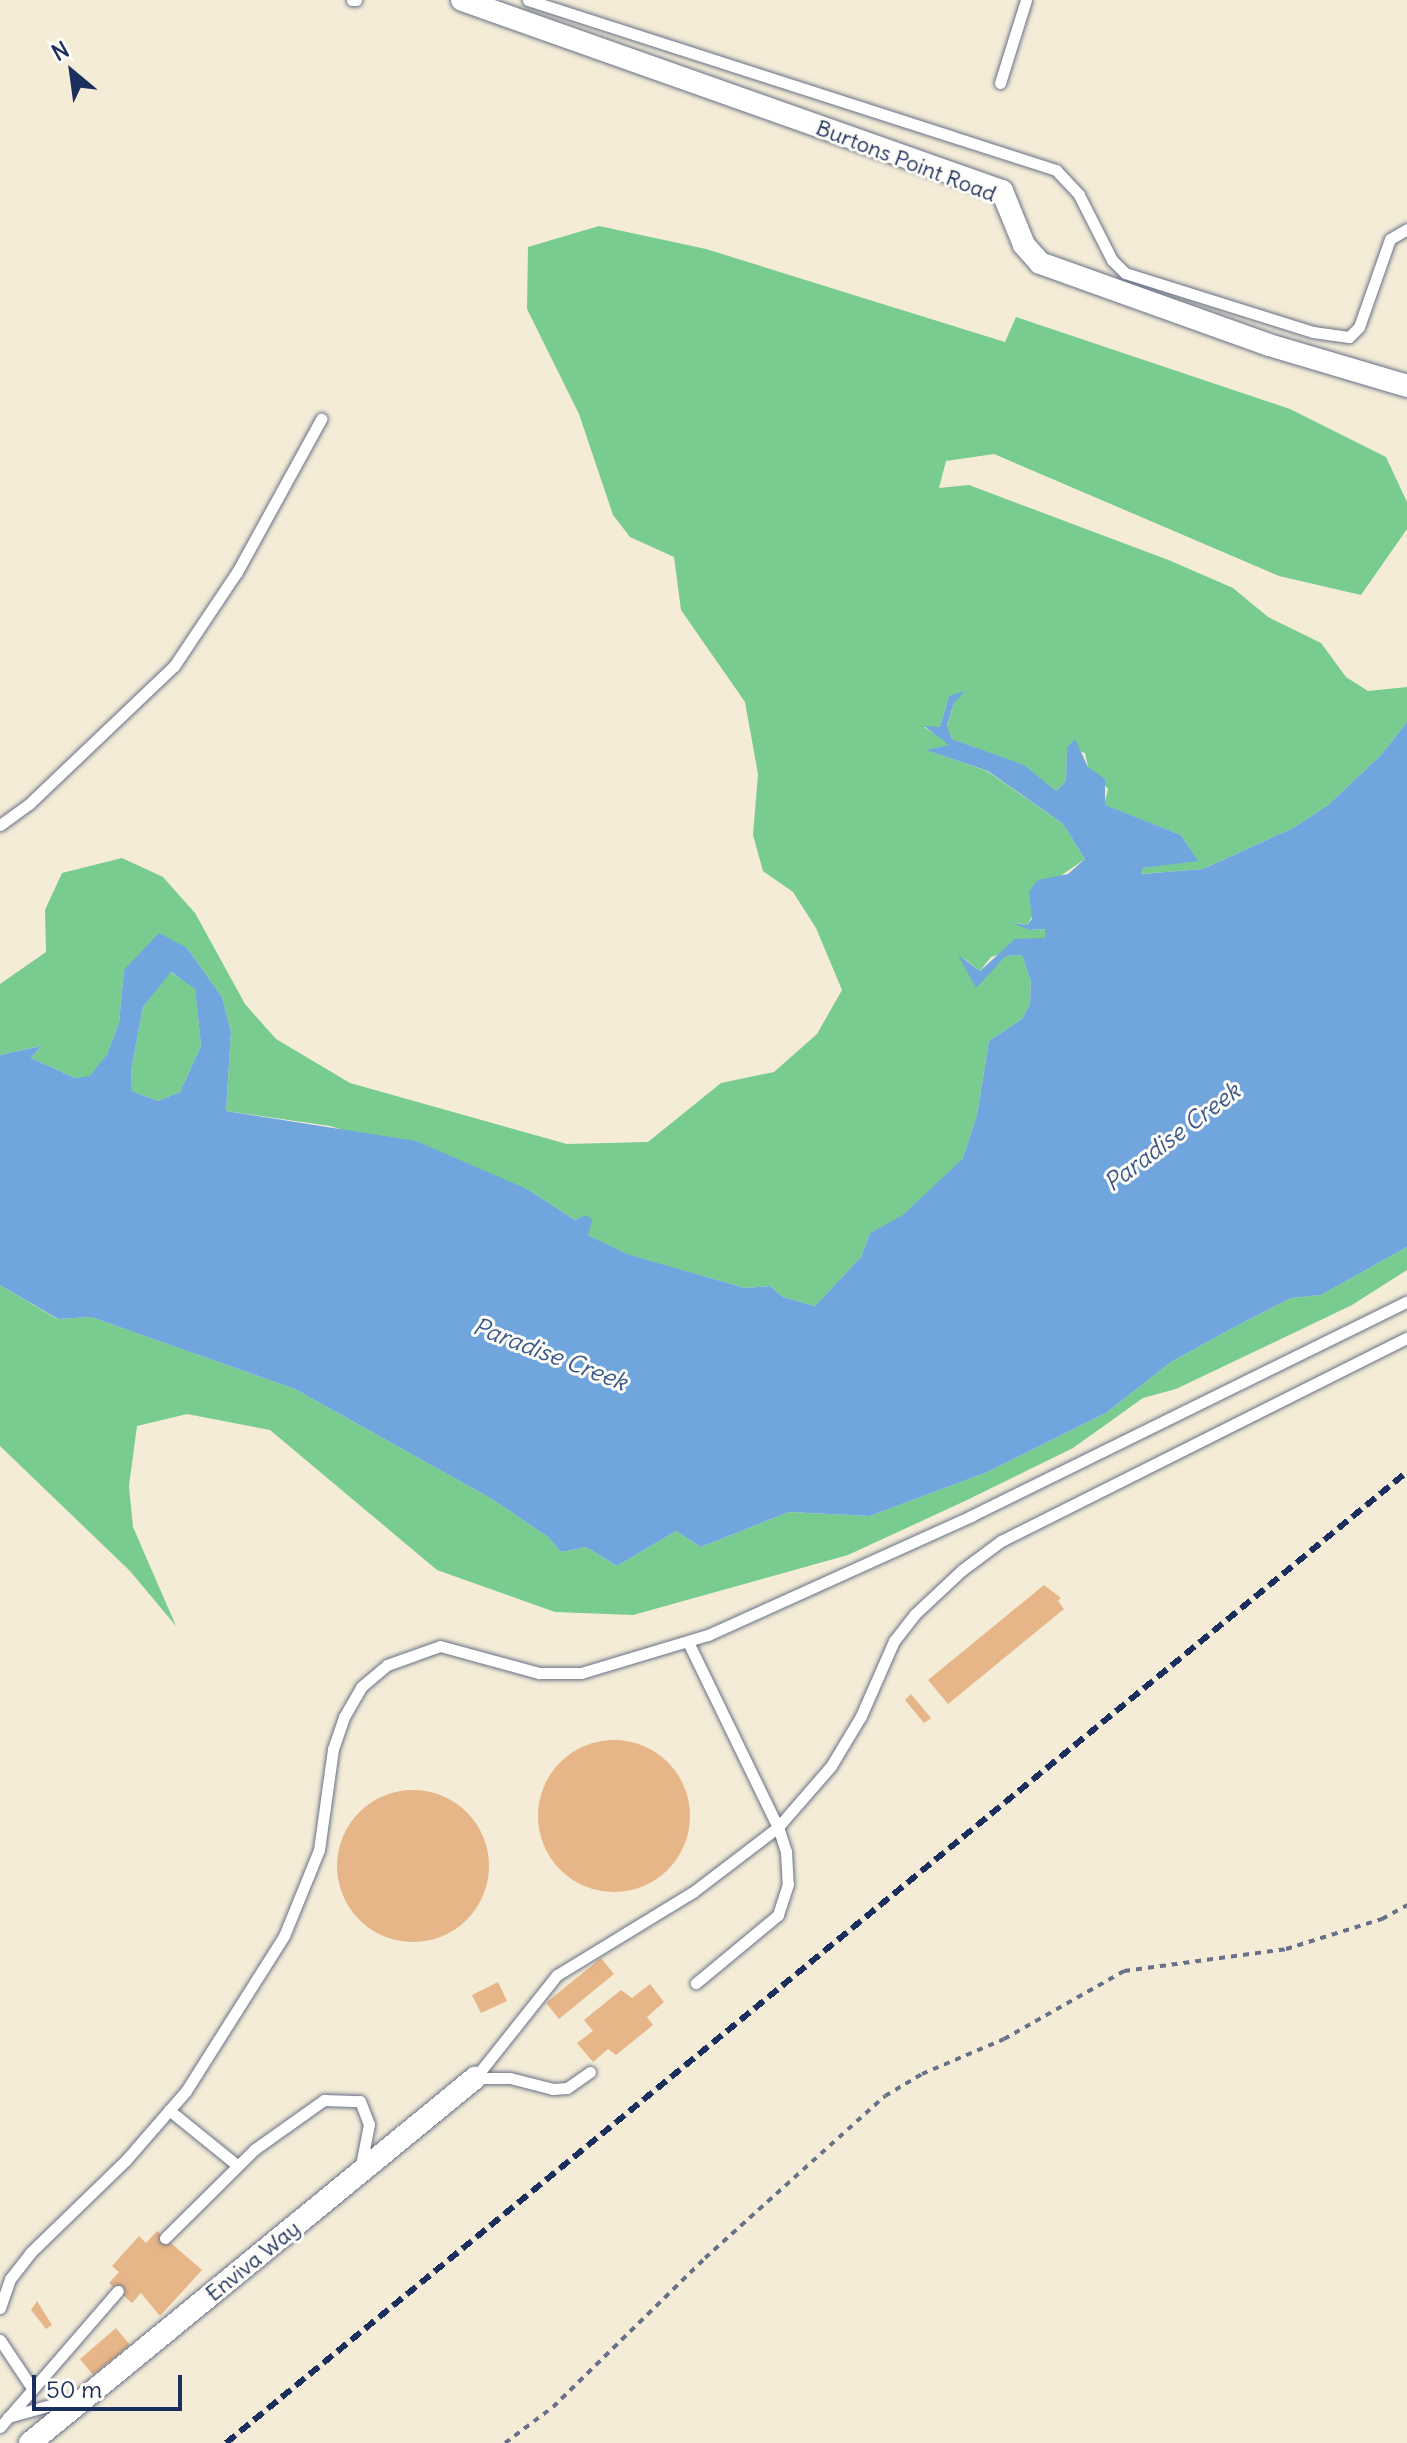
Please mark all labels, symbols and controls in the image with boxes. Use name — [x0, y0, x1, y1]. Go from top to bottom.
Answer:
north arrow — [32, 32, 112, 112]
text: N — [47, 35, 74, 67]
street label: Burtons Point Road — [812, 114, 1000, 208]
water label: Paradise Creek — [1098, 1077, 1246, 1197]
water label: Paradise Creek — [469, 1311, 631, 1397]
street label: Enviva Way — [201, 2215, 305, 2307]
scale bar — [36, 2359, 186, 2409]
text: 50 m — [46, 2374, 102, 2404]

